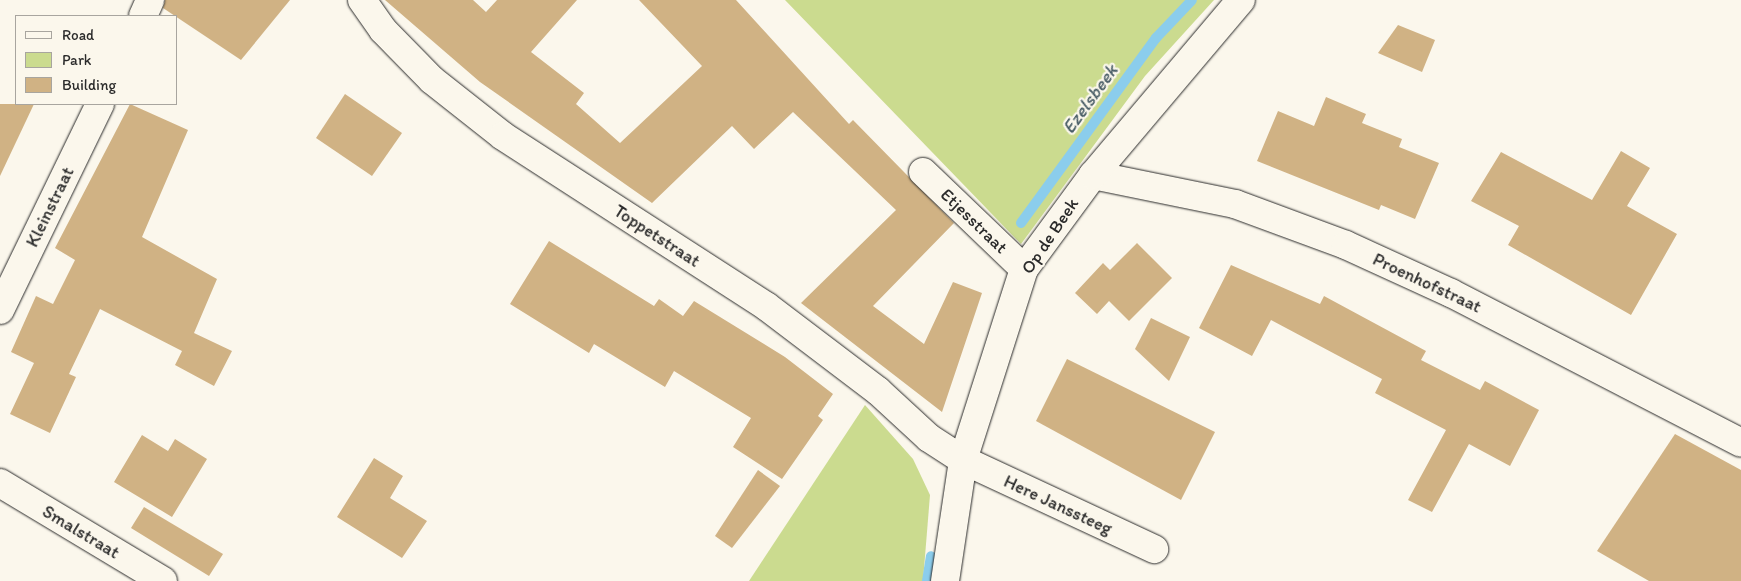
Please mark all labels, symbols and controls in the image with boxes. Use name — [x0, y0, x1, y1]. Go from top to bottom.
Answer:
legend — [15, 15, 178, 105]
text: Road — [62, 26, 94, 44]
text: Park — [62, 51, 92, 69]
water label: Ezelsbeek — [1057, 60, 1123, 138]
text: Building — [62, 76, 116, 94]
street label: Kleinstraat — [21, 163, 79, 251]
street label: Etjesstraat — [936, 184, 1012, 258]
street label: Op de Beek — [1017, 194, 1083, 278]
street label: Toppetstraat — [610, 200, 704, 272]
street label: Proenhofstraat — [1369, 248, 1485, 318]
street label: Here Janssteeg — [1000, 470, 1116, 540]
street label: Smalstraat — [38, 501, 124, 563]

